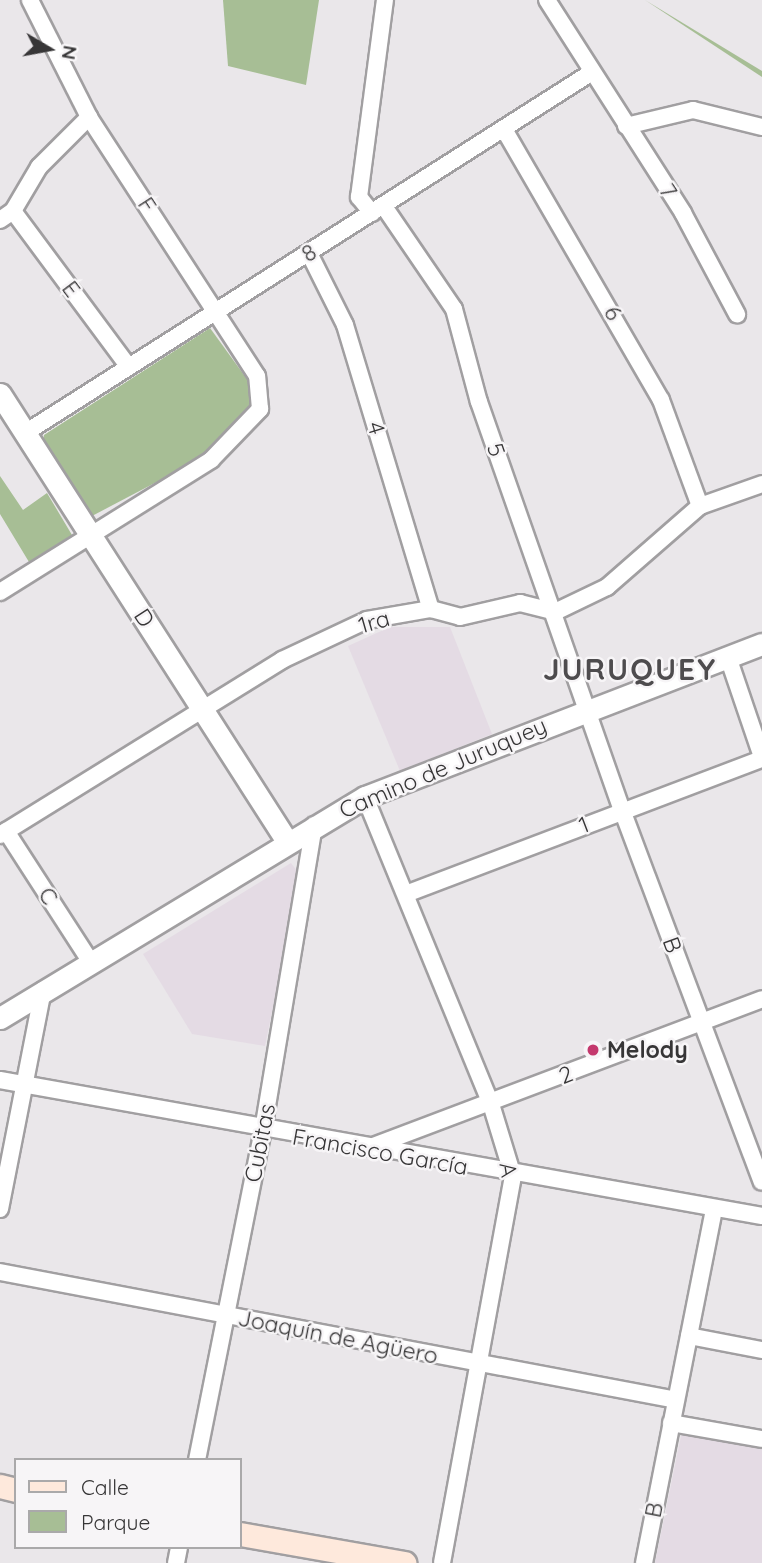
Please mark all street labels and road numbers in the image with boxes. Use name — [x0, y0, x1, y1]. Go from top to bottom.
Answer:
street label: 7 — [653, 179, 683, 203]
street label: F — [132, 192, 162, 218]
street label: 8 — [296, 238, 322, 268]
street label: E — [56, 275, 86, 303]
street label: 6 — [598, 301, 628, 325]
street label: 4 — [361, 418, 391, 438]
street label: 5 — [481, 440, 511, 460]
street label: D — [128, 604, 160, 632]
street label: 1ra — [355, 604, 393, 640]
street label: Camino de Juruquey — [335, 712, 551, 824]
street label: 1 — [575, 811, 593, 839]
street label: C — [32, 882, 64, 910]
street label: B — [656, 933, 688, 957]
street label: 2 — [555, 1060, 577, 1090]
street label: Cubitas — [239, 1101, 281, 1185]
street label: Francisco García — [290, 1123, 470, 1181]
street label: A — [493, 1160, 523, 1180]
street label: Joaquín de Agüero — [236, 1304, 440, 1370]
street label: B — [639, 1500, 669, 1520]

